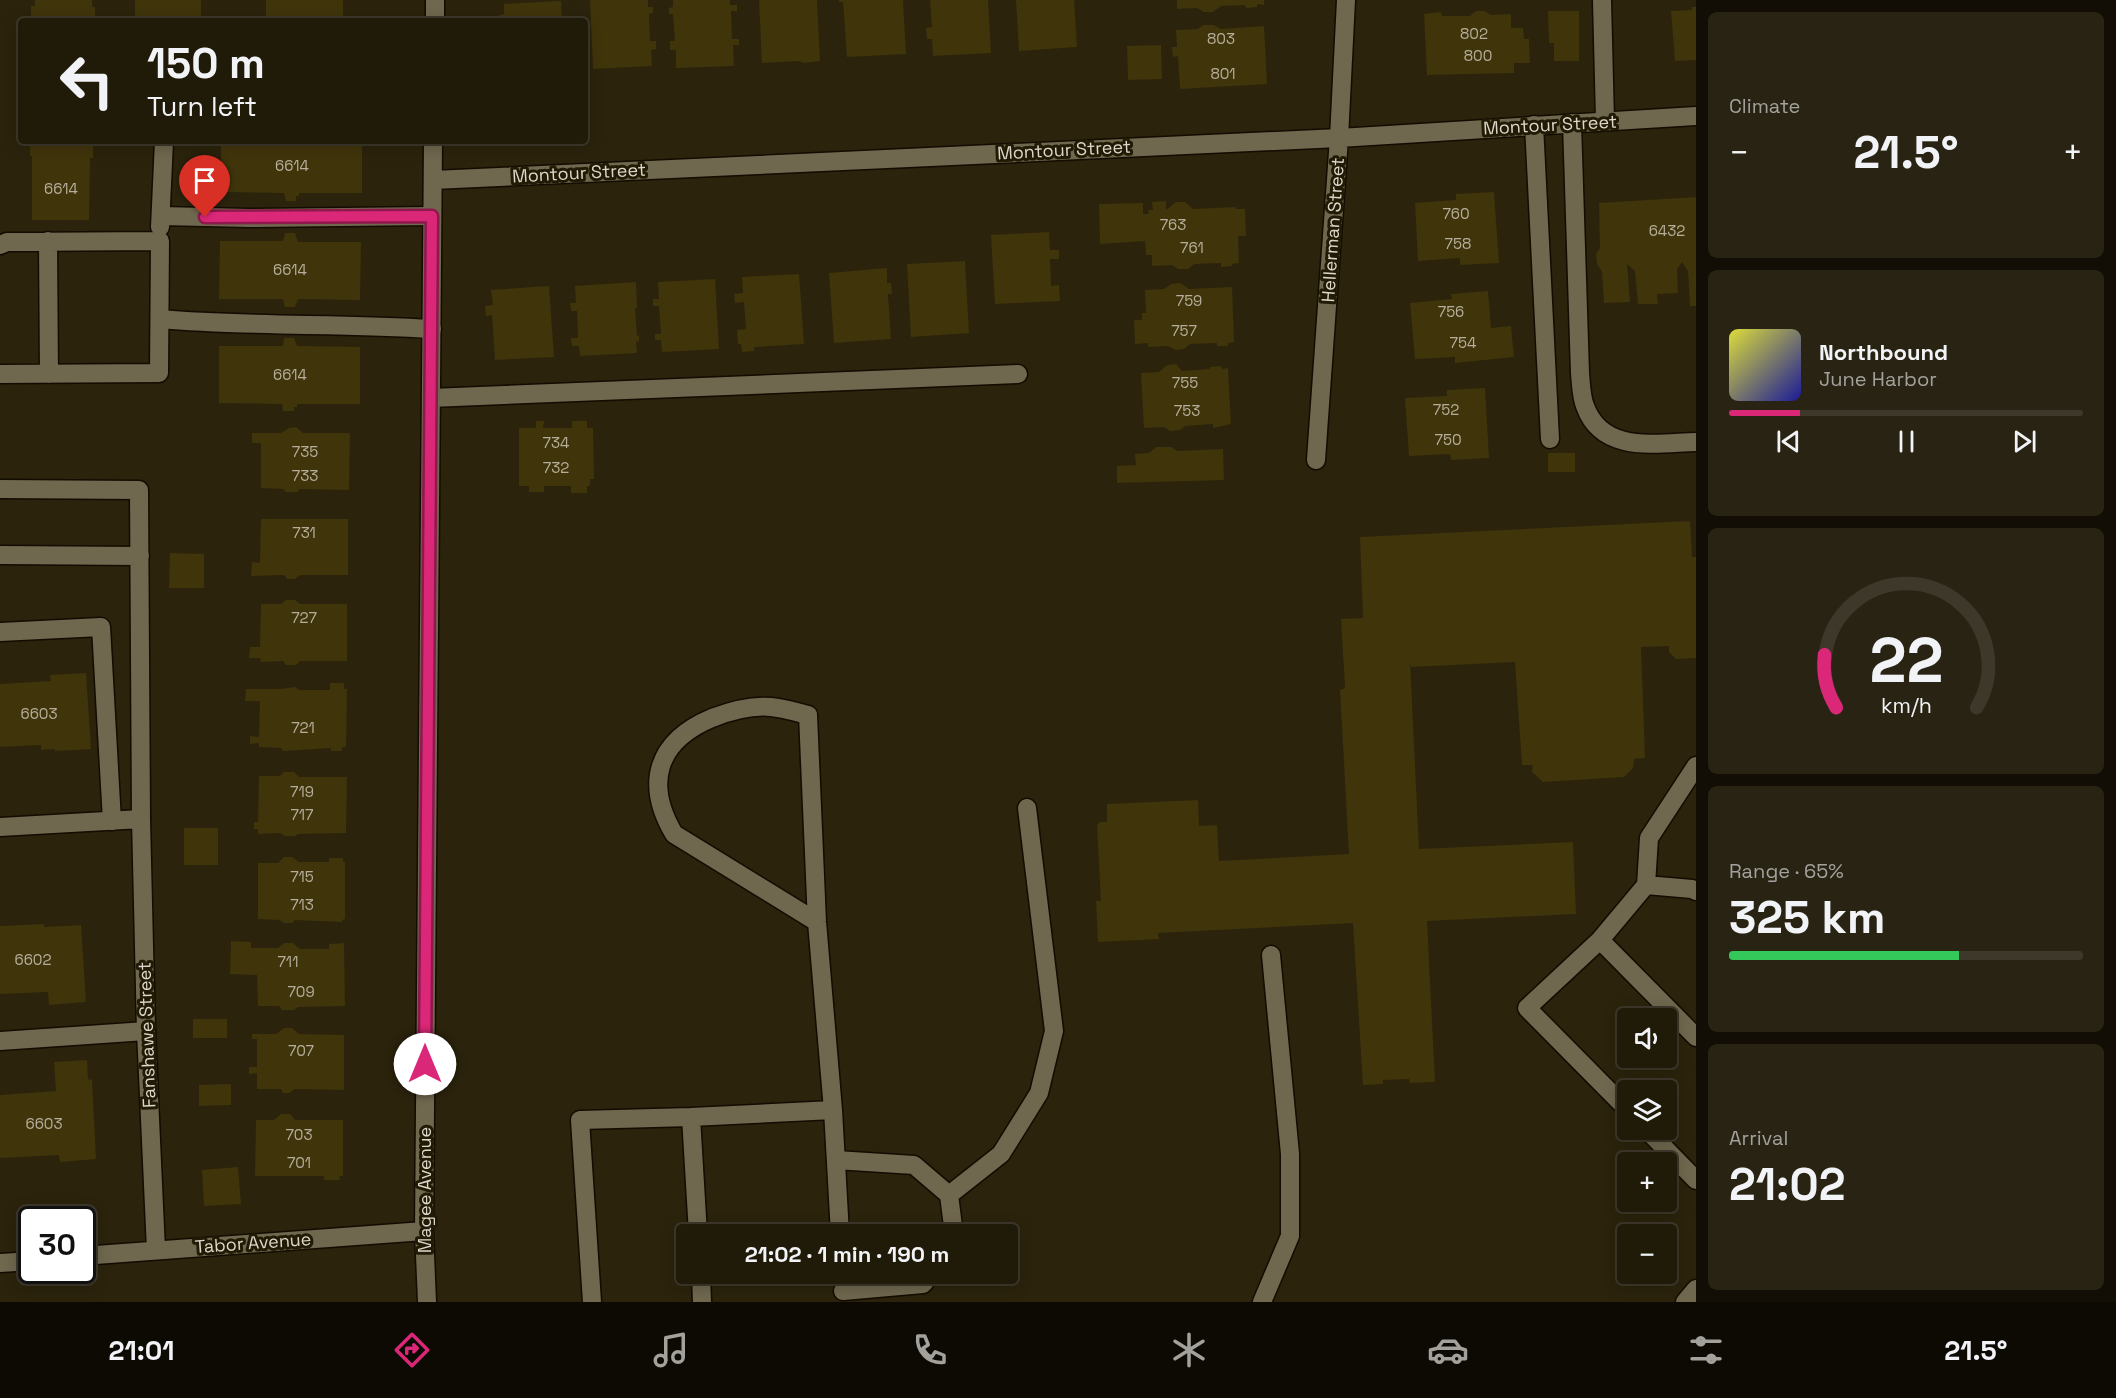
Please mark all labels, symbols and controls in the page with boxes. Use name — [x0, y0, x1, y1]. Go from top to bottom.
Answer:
house number: 802 — [1460, 24, 1488, 43]
house number: 803 — [1207, 29, 1235, 48]
text: 150 m — [147, 37, 265, 90]
icon: left — [48, 42, 126, 120]
house number: 800 — [1464, 46, 1492, 65]
house number: 801 — [1210, 64, 1236, 83]
text: Turn left — [147, 89, 257, 124]
text: Climate — [1729, 93, 1800, 119]
street label: Montour Street — [1482, 110, 1617, 139]
text: 21.5° — [1853, 124, 1959, 181]
text: − — [1729, 132, 1749, 174]
text: + — [2063, 132, 2083, 174]
street label: Montour Street — [996, 135, 1131, 164]
pin — [179, 155, 230, 217]
house number: 6614 — [275, 156, 309, 175]
street label: Hellerman Street — [1316, 157, 1349, 303]
street label: Montour Street — [511, 158, 646, 187]
icon: arrive — [188, 164, 221, 197]
house number: 6614 — [44, 179, 78, 198]
house number: 760 — [1442, 204, 1470, 223]
house number: 763 — [1160, 215, 1186, 234]
house number: 6432 — [1649, 221, 1685, 240]
house number: 758 — [1445, 234, 1471, 253]
house number: 761 — [1180, 238, 1204, 257]
house number: 6614 — [273, 260, 307, 279]
house number: 759 — [1176, 291, 1202, 310]
house number: 756 — [1438, 302, 1464, 321]
house number: 757 — [1171, 321, 1197, 340]
house number: 754 — [1450, 333, 1476, 352]
text: Northbound — [1819, 338, 1948, 366]
house number: 6614 — [273, 365, 307, 384]
text: June Harbor — [1819, 366, 1937, 392]
house number: 755 — [1172, 373, 1198, 392]
house number: 752 — [1433, 400, 1459, 419]
house number: 753 — [1174, 401, 1200, 420]
icon: previous — [1772, 425, 1805, 458]
icon: pause — [1890, 425, 1923, 458]
icon: next — [2008, 425, 2041, 458]
house number: 750 — [1434, 430, 1462, 449]
house number: 734 — [543, 433, 569, 452]
house number: 735 — [292, 442, 318, 461]
house number: 732 — [543, 458, 569, 477]
house number: 733 — [292, 466, 318, 485]
house number: 731 — [292, 523, 316, 542]
house number: 727 — [291, 608, 317, 627]
text: 22 — [1869, 621, 1943, 700]
text: km/h — [1880, 692, 1932, 719]
house number: 6603 — [20, 704, 58, 723]
house number: 721 — [291, 718, 315, 737]
house number: 719 — [290, 782, 314, 801]
house number: 717 — [290, 805, 314, 824]
text: Range · 65% — [1729, 858, 1844, 884]
house number: 715 — [290, 867, 314, 886]
text: 325 km — [1729, 889, 1885, 946]
house number: 713 — [290, 895, 314, 914]
house number: 6602 — [14, 950, 52, 969]
house number: 711 — [278, 952, 298, 971]
street label: Fanshawe Street — [132, 962, 161, 1108]
house number: 709 — [287, 982, 315, 1001]
map controls — [1617, 1008, 1677, 1284]
button: sound — [1617, 1008, 1677, 1068]
position arrow — [393, 1032, 457, 1096]
house number: 707 — [288, 1041, 314, 1060]
button: layers — [1617, 1080, 1677, 1140]
house number: 6603 — [25, 1114, 63, 1133]
house number: 703 — [285, 1125, 313, 1144]
text: Arrival — [1729, 1125, 1788, 1151]
street label: Magee Avenue — [413, 1127, 436, 1253]
button: + — [1617, 1152, 1677, 1212]
house number: 701 — [287, 1153, 311, 1172]
text: 21:02 — [1729, 1156, 1845, 1213]
speed limit sign: 30 — [18, 1206, 96, 1284]
button: − — [1617, 1224, 1677, 1284]
street label: Tabor Avenue — [194, 1227, 312, 1258]
text: 21:02 · 1 min · 190 m — [745, 1240, 949, 1268]
icon: directions — [391, 1329, 433, 1371]
icon: music — [650, 1329, 692, 1371]
icon: phone — [909, 1329, 951, 1371]
icon: climate — [1168, 1329, 1210, 1371]
icon: car — [1427, 1329, 1469, 1371]
icon: filters — [1685, 1329, 1727, 1371]
text: 21:01 — [108, 1333, 174, 1368]
text: 21.5° — [1944, 1333, 2007, 1368]

